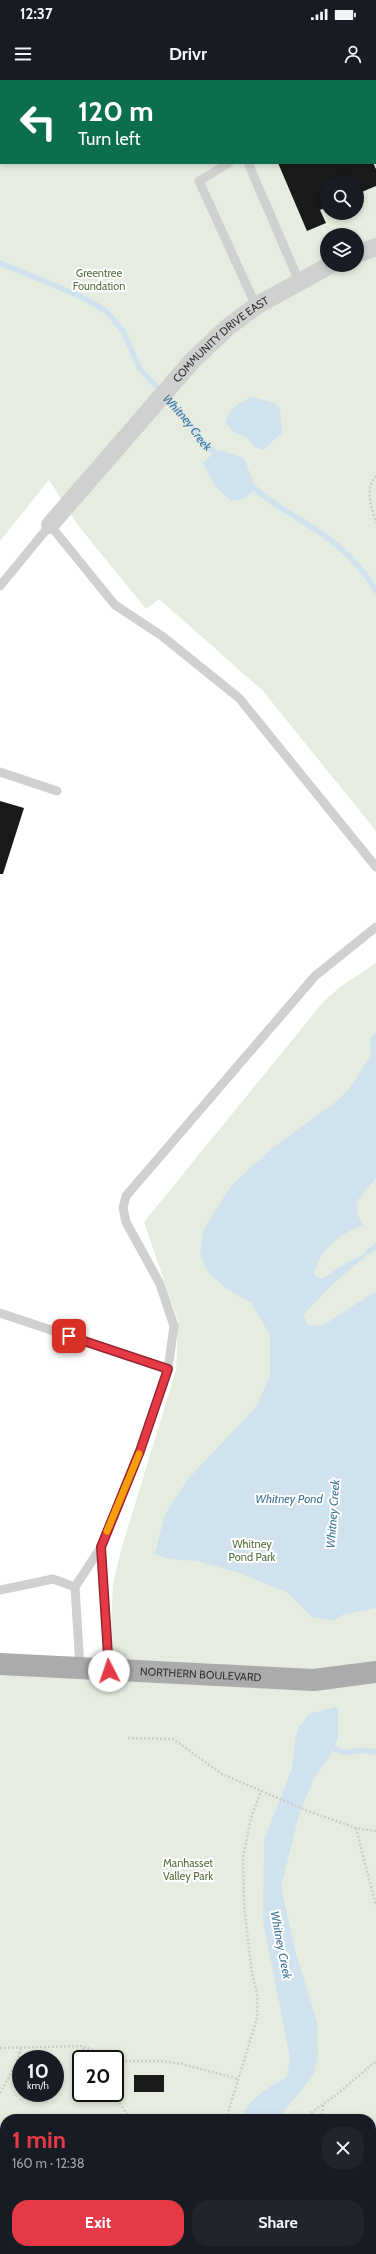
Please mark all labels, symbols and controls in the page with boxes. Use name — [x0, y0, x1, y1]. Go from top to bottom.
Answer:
text: 12:37 — [20, 5, 53, 23]
icon: menu — [12, 43, 34, 65]
text: Drivr — [169, 43, 207, 65]
icon: person — [342, 43, 364, 65]
text: 120 m — [78, 94, 154, 128]
icon: left — [12, 96, 64, 148]
text: Turn left — [78, 128, 141, 150]
map controls — [320, 176, 364, 272]
button: search — [320, 176, 364, 220]
button: layers — [320, 228, 364, 272]
park label: Greentree Foundation — [73, 266, 125, 293]
street label: COMMUNITY DRIVE EAST — [170, 293, 271, 385]
water label: Whitney Creek — [160, 391, 215, 455]
pin — [52, 1319, 86, 1353]
icon: arrive — [58, 1325, 80, 1347]
water label: Whitney Creek — [323, 1478, 342, 1549]
water label: Whitney Pond — [255, 1491, 324, 1506]
park label: Whitney Pond Park — [229, 1537, 275, 1564]
position arrow — [88, 1650, 130, 1692]
street label: NORTHERN BOULEVARD — [140, 1664, 262, 1684]
park label: Manhasset Valley Park — [163, 1856, 213, 1883]
water label: Whitney Creek — [268, 1910, 296, 1981]
speed limit sign: 20 — [72, 2050, 124, 2102]
text: 10 — [27, 2059, 49, 2083]
text: km/h — [27, 2079, 49, 2092]
text: 1 min — [12, 2125, 66, 2154]
button: close — [322, 2127, 364, 2169]
text: 160 m · 12:38 — [12, 2155, 85, 2171]
button: Exit — [12, 2200, 184, 2246]
button: Share — [192, 2200, 364, 2246]

